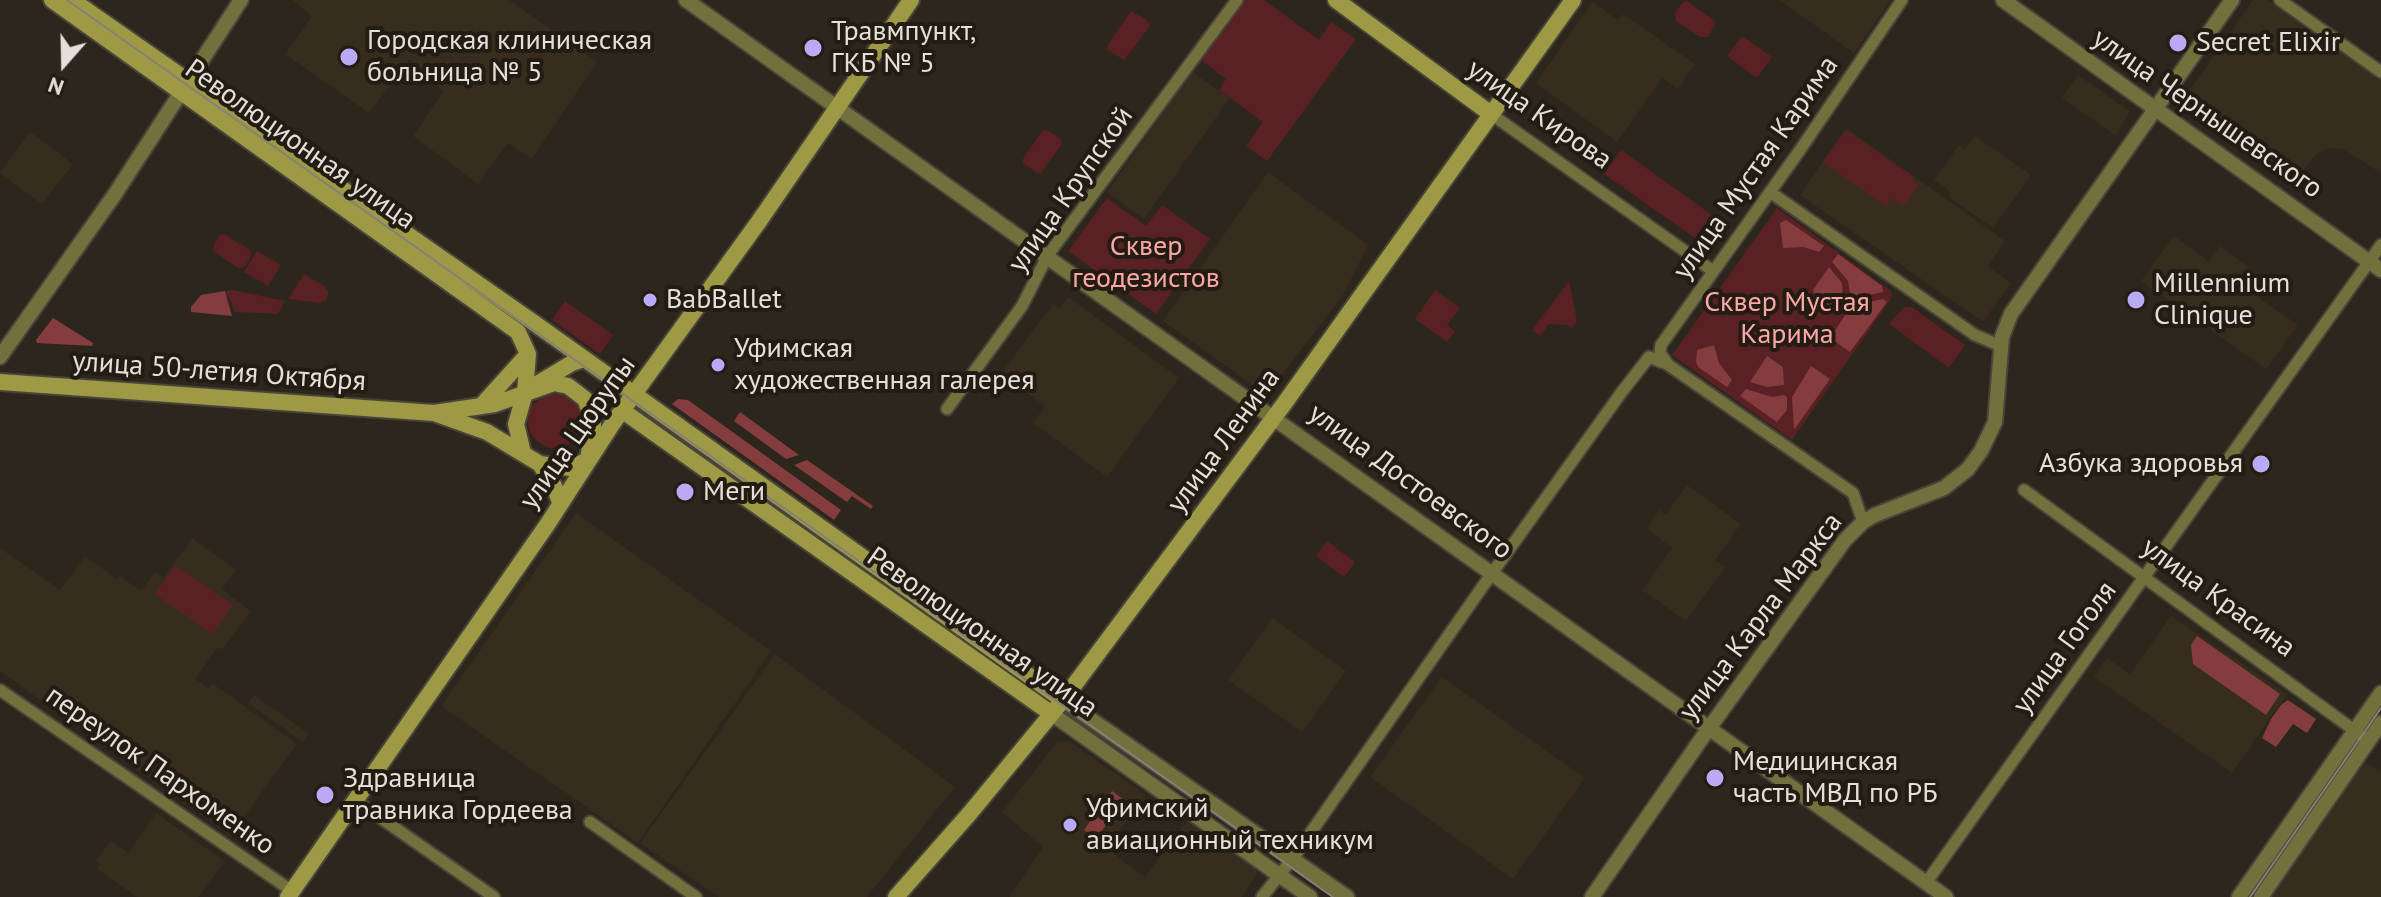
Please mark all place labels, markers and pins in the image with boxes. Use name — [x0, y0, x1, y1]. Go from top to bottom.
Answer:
place label: Травмпункт, ГКБ № 5 — [831, 15, 976, 81]
place label: Городская клиническая больница № 5 — [367, 24, 652, 90]
place label: Secret Elixir — [2196, 26, 2340, 60]
marker: Secret Elixir — [2167, 32, 2189, 54]
marker: Травмпункт, ГКБ № 5 — [802, 37, 824, 59]
marker: Городская клиническая больница № 5 — [338, 46, 360, 68]
place label: Millennium Clinique — [2154, 267, 2290, 333]
place label: BabBallet — [666, 283, 782, 317]
marker: Millennium Clinique — [2125, 289, 2147, 311]
marker: BabBallet — [641, 291, 659, 309]
place label: Уфимская художественная галерея — [734, 332, 1035, 398]
marker: Уфимская художественная галерея — [709, 356, 727, 374]
place label: Азбука здоровья — [2039, 447, 2243, 481]
marker: Азбука здоровья — [2250, 453, 2272, 475]
place label: Меги — [703, 475, 765, 509]
marker: Меги — [674, 481, 696, 503]
place label: Медицинская часть МВД по РБ — [1733, 745, 1938, 811]
place label: Здравница травника Гордеева — [343, 762, 573, 828]
marker: Медицинская часть МВД по РБ — [1704, 767, 1726, 789]
marker: Здравница травника Гордеева — [314, 784, 336, 806]
place label: Уфимский авиационный техникум — [1086, 792, 1374, 858]
marker: Уфимский авиационный техникум — [1061, 816, 1079, 834]

